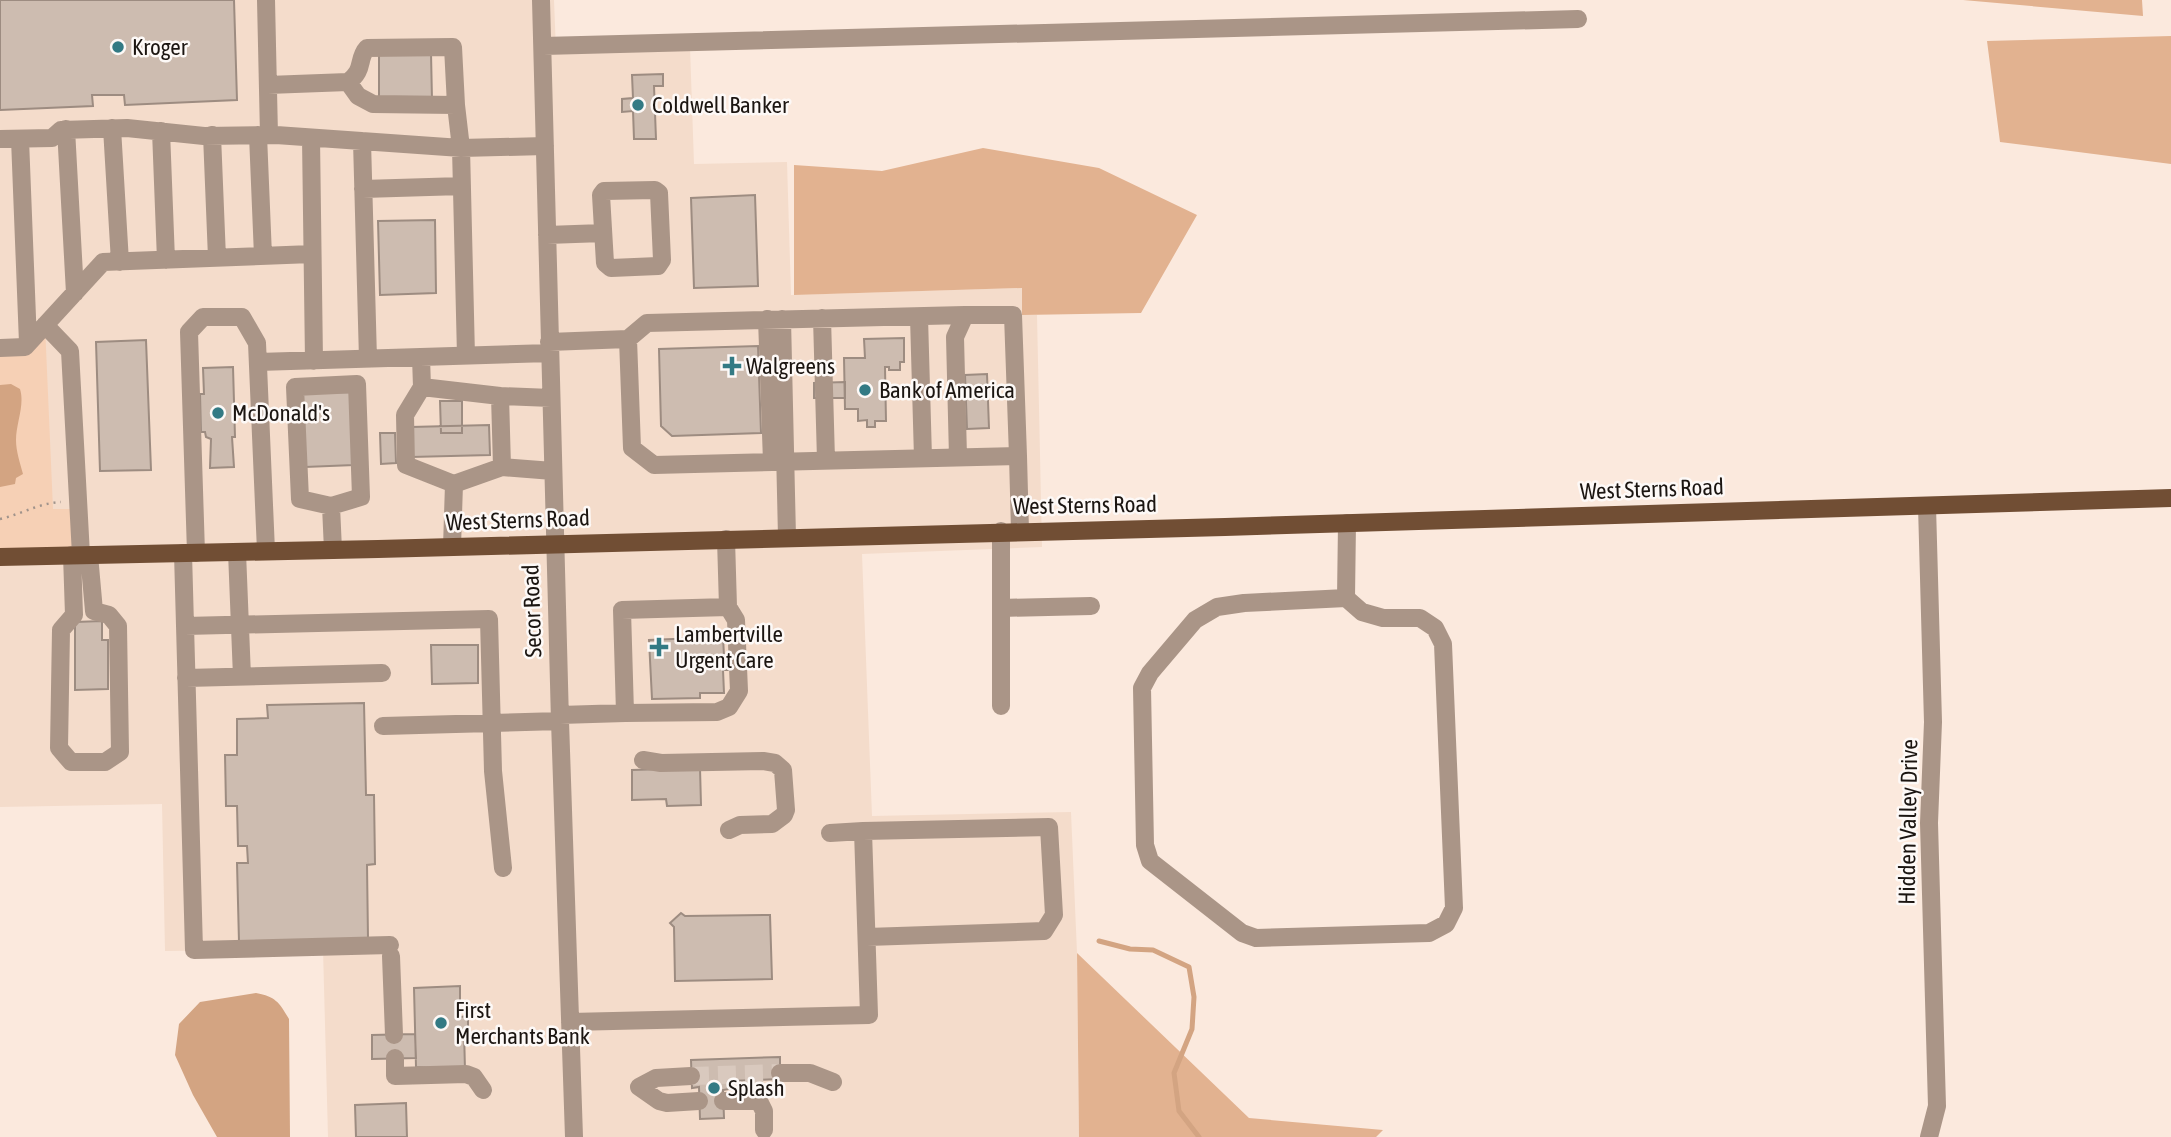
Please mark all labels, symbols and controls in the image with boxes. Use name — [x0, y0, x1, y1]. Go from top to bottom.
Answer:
place label: Kroger — [132, 34, 189, 60]
marker: Kroger — [110, 39, 126, 55]
place label: Coldwell Banker — [652, 92, 790, 118]
marker: Coldwell Banker — [630, 97, 646, 113]
place label: Walgreens — [746, 353, 835, 379]
marker: Walgreens — [724, 358, 740, 374]
place label: Bank of America — [879, 377, 1015, 403]
marker: Bank of America — [857, 382, 873, 398]
place label: McDonald's — [232, 400, 330, 426]
marker: McDonald's — [210, 405, 226, 421]
street label: West Sterns Road — [1580, 473, 1724, 505]
street label: West Sterns Road — [1013, 491, 1157, 519]
street label: West Sterns Road — [446, 504, 590, 536]
street label: Secor Road — [517, 564, 547, 658]
place label: Lambertville Urgent Care — [675, 621, 783, 673]
marker: Lambertville Urgent Care — [649, 637, 669, 657]
street label: Hidden Valley Drive — [1894, 739, 1922, 905]
place label: First Merchants Bank — [455, 997, 590, 1049]
marker: First Merchants Bank — [433, 1015, 449, 1031]
place label: Splash — [728, 1075, 785, 1101]
marker: Splash — [706, 1080, 722, 1096]

